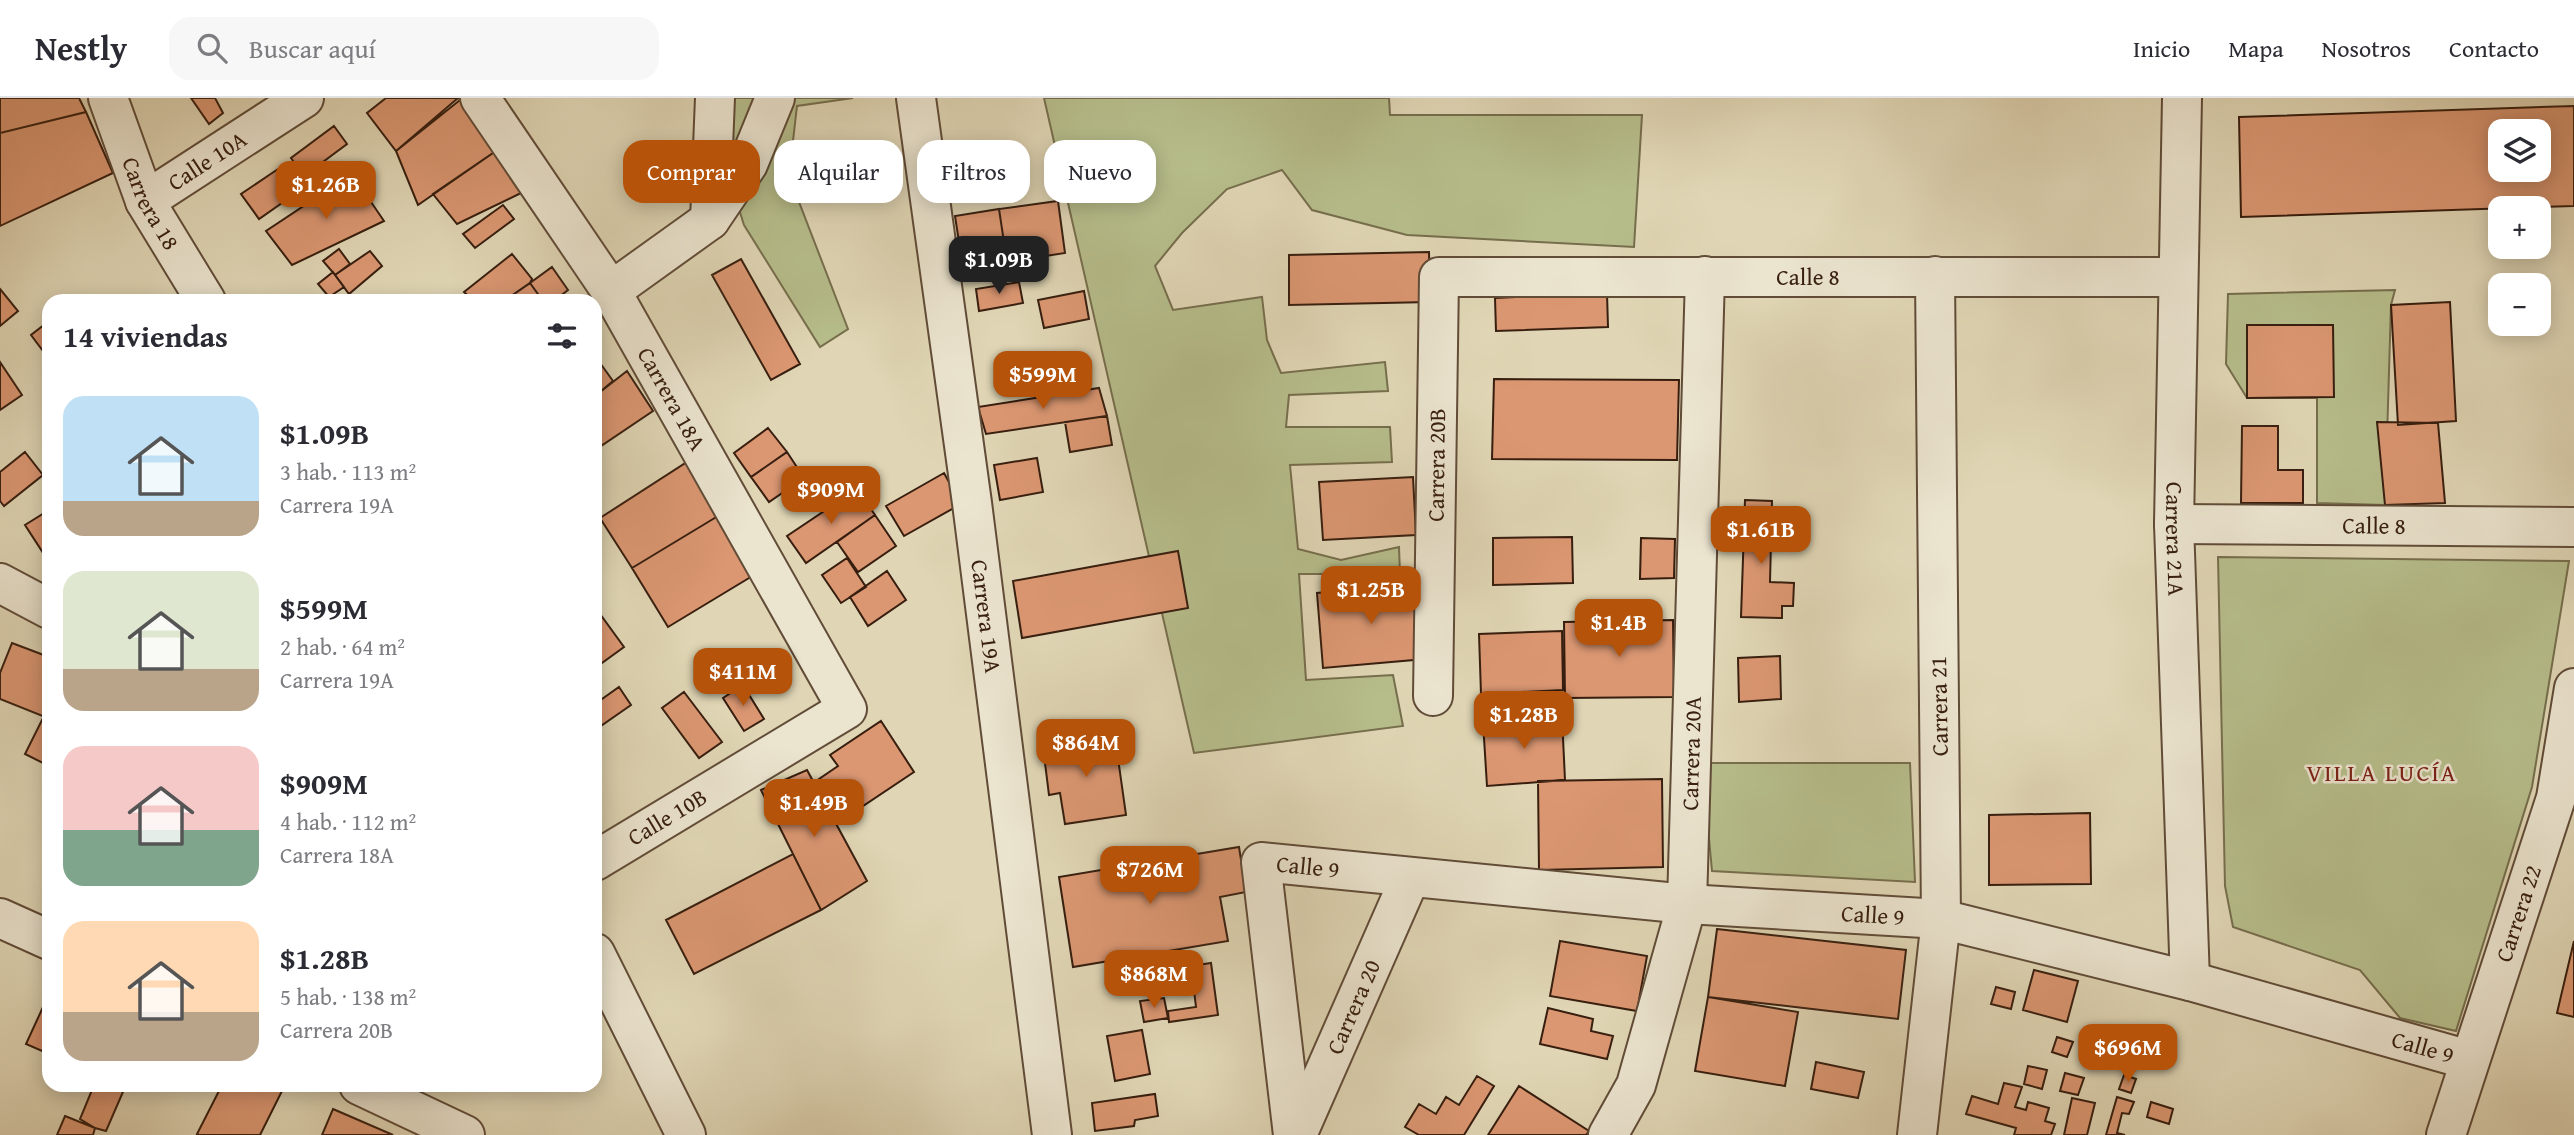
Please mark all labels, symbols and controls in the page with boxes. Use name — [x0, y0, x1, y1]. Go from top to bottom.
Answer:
search box — [169, 17, 659, 80]
text: Nestly — [35, 24, 127, 72]
icon: search — [193, 29, 231, 67]
text: Buscar aquí — [249, 29, 376, 68]
text: Inicio — [2133, 31, 2190, 66]
text: Mapa — [2228, 31, 2284, 66]
text: Nosotros — [2322, 31, 2411, 66]
text: Contacto — [2449, 31, 2539, 66]
map controls — [2488, 119, 2551, 336]
button: layers — [2488, 119, 2551, 182]
street label: Calle 10A — [161, 122, 253, 198]
chip: Comprar — [623, 140, 760, 203]
chip: Alquilar — [774, 140, 903, 203]
chip: Filtros — [917, 140, 1030, 203]
chip: Nuevo — [1044, 140, 1156, 203]
street label: Carrera 18 — [115, 152, 188, 256]
pin: $1.26B — [269, 162, 383, 221]
text: $1.26B — [292, 167, 360, 200]
button: + — [2488, 196, 2551, 259]
pin: $1.09B — [942, 236, 1056, 296]
text: $1.09B — [965, 242, 1033, 275]
street label: Calle 8 — [1776, 260, 1840, 293]
button: − — [2488, 273, 2551, 336]
text: 14 viviendas — [63, 314, 228, 358]
icon: filters — [543, 317, 581, 355]
street label: Carrera 18A — [630, 341, 715, 456]
pin: $599M — [994, 352, 1092, 411]
text: $599M — [1009, 357, 1077, 390]
street label: Carrera 20B — [1418, 408, 1453, 522]
text: $1.09B — [280, 411, 369, 455]
icon: home — [119, 424, 203, 508]
text: 3 hab. · 113 m² — [280, 455, 416, 488]
pin: $909M — [782, 466, 880, 526]
text: $909M — [797, 472, 865, 505]
street label: Carrera 21A — [2158, 482, 2194, 597]
text: Carrera 19A — [280, 488, 394, 521]
pin: $1.61B — [1704, 506, 1818, 566]
street label: Calle 8 — [2342, 508, 2406, 542]
text: $1.61B — [1727, 512, 1795, 545]
street label: Carrera 19A — [963, 557, 1010, 675]
pin: $1.25B — [1314, 566, 1428, 626]
text: $1.25B — [1337, 572, 1405, 605]
text: $599M — [280, 586, 368, 630]
icon: home — [119, 599, 203, 683]
pin: $1.4B — [1570, 600, 1668, 659]
text: $1.4B — [1591, 605, 1647, 638]
text: 2 hab. · 64 m² — [280, 630, 405, 663]
pin: $411M — [694, 648, 792, 708]
text: $411M — [709, 654, 777, 687]
street label: Carrera 21 — [1921, 656, 1956, 756]
text: Carrera 19A — [280, 663, 394, 696]
pin: $1.28B — [1467, 692, 1581, 751]
street label: Carrera 20A — [1673, 696, 1709, 811]
text: $1.28B — [1490, 697, 1558, 730]
pin: $864M — [1037, 720, 1135, 779]
text: $864M — [1052, 725, 1120, 758]
district label: VILLA LUCÍA — [2307, 755, 2457, 790]
text: $909M — [280, 761, 368, 805]
icon: home — [119, 774, 203, 858]
street label: Calle 10B — [621, 780, 713, 853]
pin: $1.49B — [757, 780, 871, 839]
text: $1.49B — [780, 785, 848, 818]
text: 4 hab. · 112 m² — [280, 805, 416, 838]
text: Carrera 18A — [280, 838, 394, 871]
pin: $726M — [1101, 846, 1199, 906]
street label: Calle 9 — [1275, 847, 1341, 886]
text: $726M — [1116, 852, 1184, 885]
street label: Carrera 22 — [2487, 861, 2549, 966]
street label: Calle 9 — [1840, 896, 1905, 933]
text: $1.28B — [280, 936, 369, 980]
icon: home — [119, 949, 203, 1033]
pin: $868M — [1105, 950, 1203, 1010]
street label: Carrera 20 — [1318, 954, 1388, 1059]
text: $868M — [1120, 956, 1188, 989]
text: 5 hab. · 138 m² — [280, 980, 416, 1013]
text: Carrera 20B — [280, 1013, 393, 1046]
street label: Calle 9 — [2388, 1022, 2458, 1071]
pin: $696M — [2079, 1024, 2177, 1084]
text: $696M — [2094, 1030, 2162, 1063]

